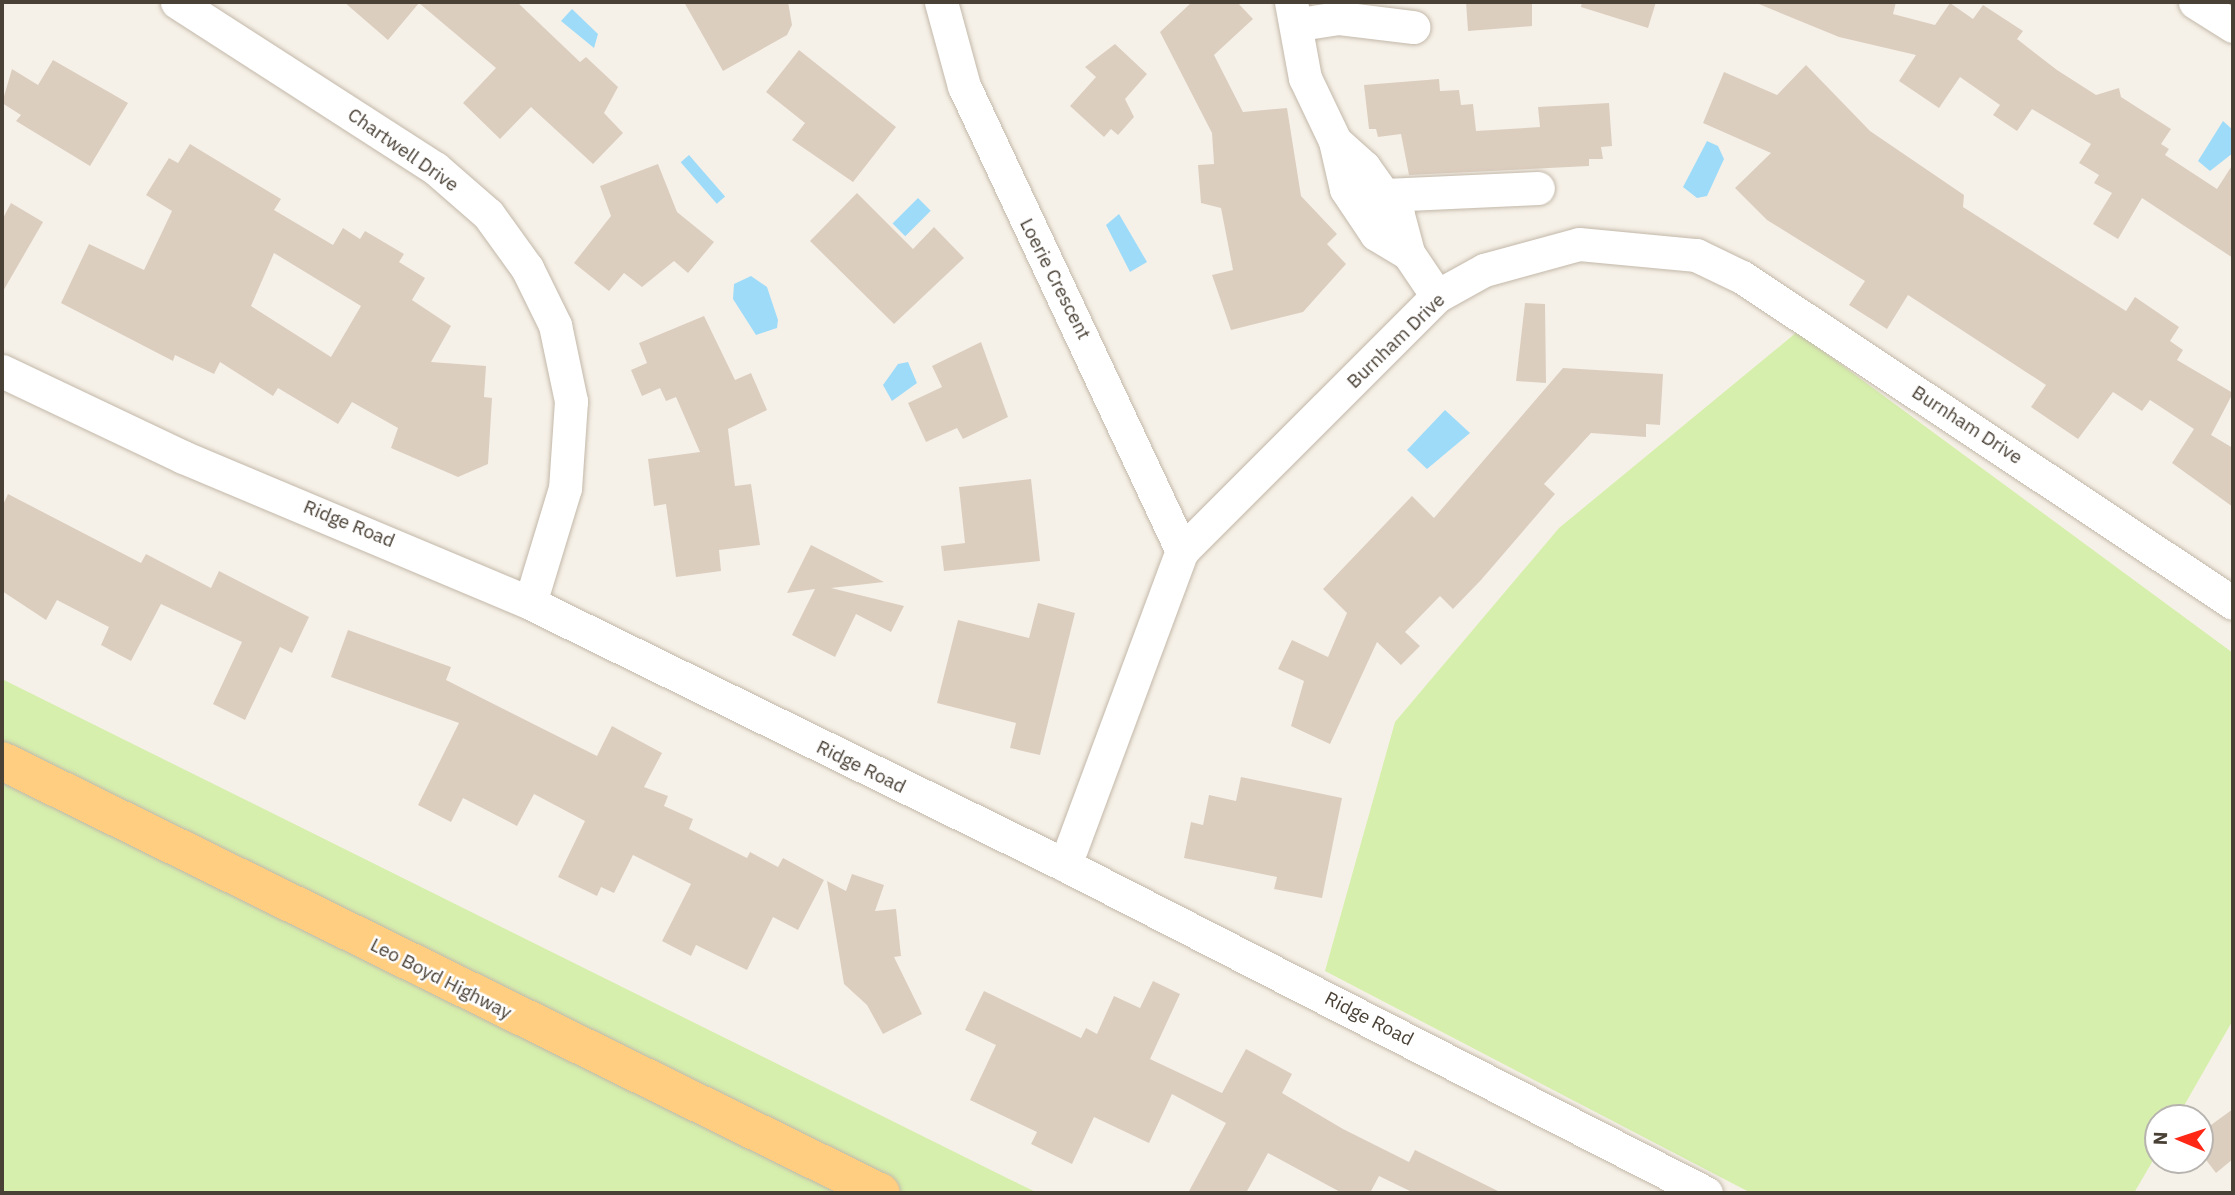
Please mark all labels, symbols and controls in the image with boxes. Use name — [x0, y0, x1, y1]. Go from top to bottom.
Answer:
street label: Chartwell Drive — [343, 103, 463, 197]
street label: Loerie Crescent — [1015, 215, 1095, 343]
street label: Burnham Drive — [1342, 289, 1450, 393]
street label: Burnham Drive — [1908, 381, 2026, 469]
street label: Ridge Road — [300, 495, 398, 553]
street label: Ridge Road — [813, 736, 909, 798]
street label: Leo Boyd Highway — [367, 934, 515, 1024]
street label: Ridge Road — [1321, 987, 1417, 1051]
north arrow — [2144, 1104, 2214, 1174]
text: N — [2148, 1131, 2172, 1146]

